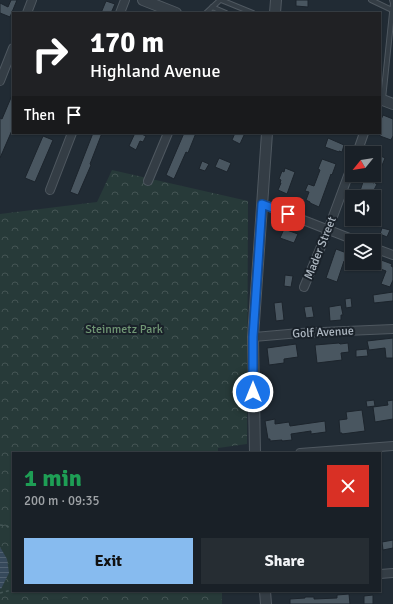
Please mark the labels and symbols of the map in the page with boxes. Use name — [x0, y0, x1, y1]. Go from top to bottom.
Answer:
north arrow — [345, 146, 381, 182]
pin — [271, 197, 305, 231]
street label: Mader Street — [301, 215, 340, 282]
park label: Steinmetz Park — [85, 322, 163, 337]
street label: Golf Avenue — [292, 323, 354, 342]
position arrow — [232, 371, 274, 413]

